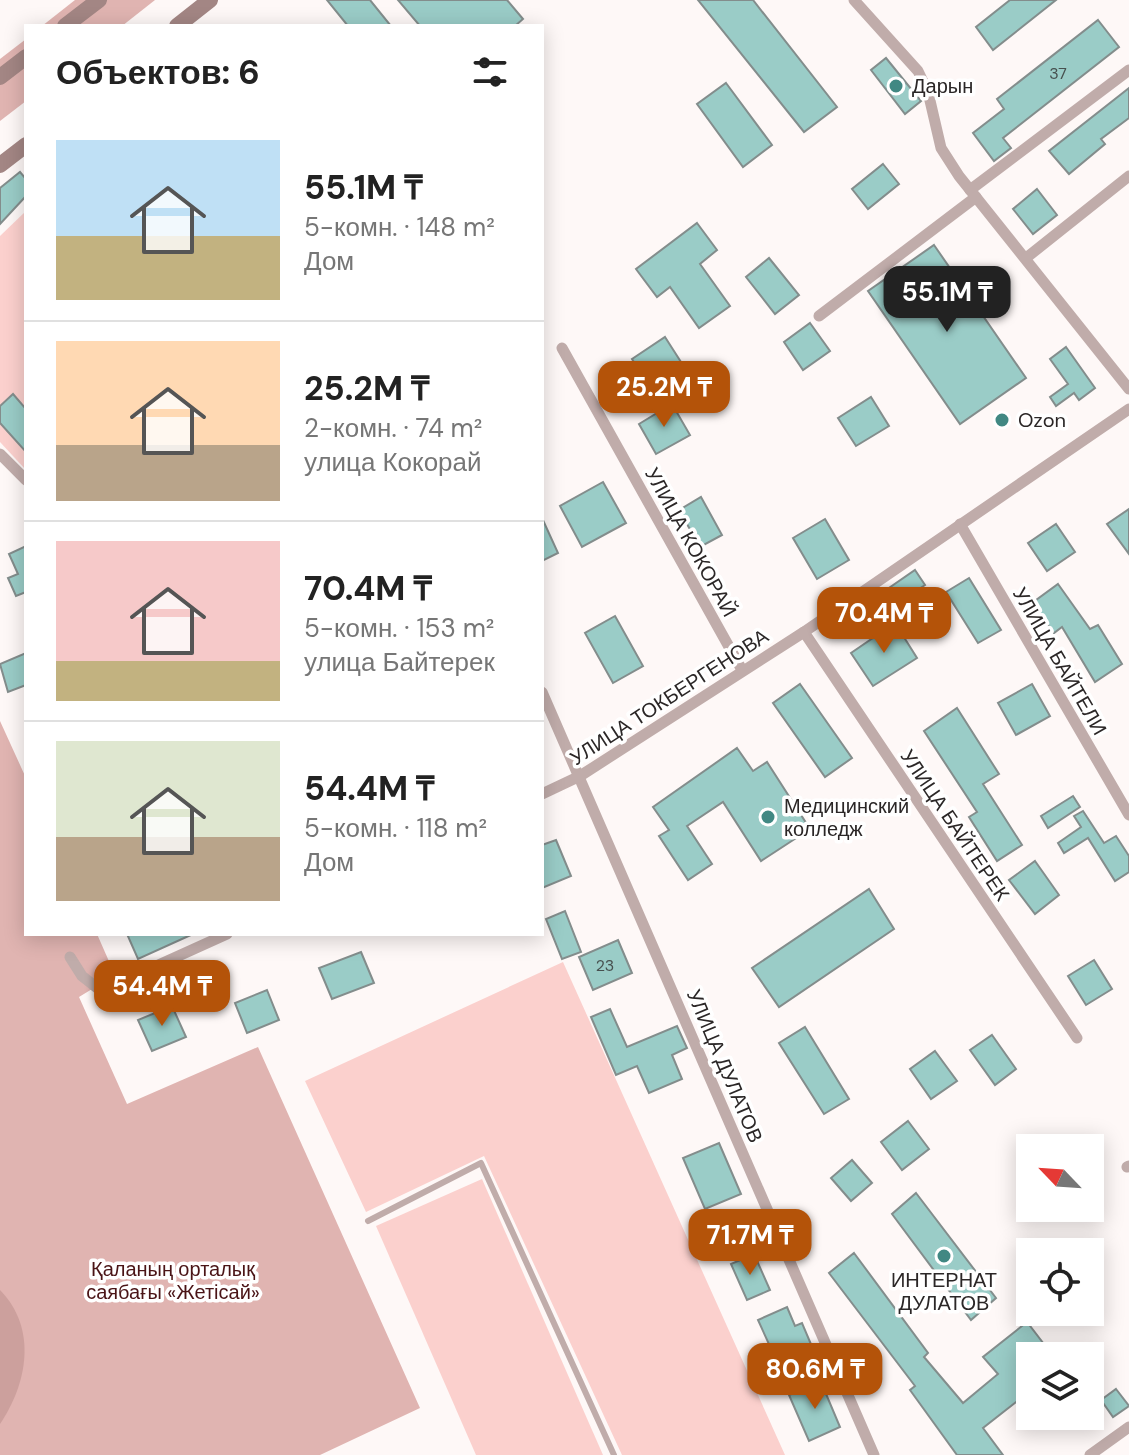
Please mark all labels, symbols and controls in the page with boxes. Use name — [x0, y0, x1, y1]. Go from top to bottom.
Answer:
text: Объектов: 6 — [56, 50, 260, 95]
icon: filters — [468, 50, 512, 94]
house number: 37 — [1049, 63, 1067, 84]
place label: Дарын — [912, 73, 973, 99]
marker: Дарын — [887, 77, 905, 95]
text: 55.1M ₸ — [304, 165, 423, 210]
icon: home — [120, 172, 216, 268]
text: 5-комн. · 148 m² — [304, 210, 495, 244]
text: Дом — [304, 244, 354, 278]
pin: 55.1M ₸ — [873, 266, 1021, 334]
text: 55.1M ₸ — [902, 275, 992, 309]
pin: 25.2M ₸ — [590, 361, 738, 429]
text: 25.2M ₸ — [304, 366, 430, 411]
text: 25.2M ₸ — [616, 370, 712, 404]
icon: home — [120, 373, 216, 469]
place label: Ozon — [1018, 407, 1066, 433]
text: 2-комн. · 74 m² — [304, 411, 482, 445]
marker: Ozon — [993, 411, 1011, 429]
text: улица Кокорай — [304, 445, 482, 479]
street label: УЛИЦА КОКОРАЙ — [639, 463, 743, 621]
text: 70.4M ₸ — [304, 566, 432, 611]
icon: home — [120, 573, 216, 669]
street label: УЛИЦА БАЙТЕЛИ — [1007, 582, 1113, 740]
pin: 70.4M ₸ — [810, 587, 958, 655]
text: 70.4M ₸ — [835, 596, 933, 630]
text: 5-комн. · 153 m² — [304, 611, 494, 645]
street label: УЛИЦА ТОКБЕРГЕНОВА — [565, 623, 774, 771]
text: улица Байтерек — [304, 645, 495, 679]
street label: УЛИЦА БАЙТЕРЕК — [895, 744, 1016, 906]
text: 54.4M ₸ — [304, 766, 435, 811]
icon: home — [120, 773, 216, 869]
place label: Медицинский колледж — [784, 793, 909, 842]
marker: Медицинский колледж — [759, 808, 777, 826]
text: 5-комн. · 118 m² — [304, 811, 487, 845]
text: Дом — [304, 845, 354, 879]
house number: 23 — [596, 955, 614, 976]
pin: 54.4M ₸ — [88, 960, 236, 1028]
text: 54.4M ₸ — [112, 969, 212, 1003]
street label: УЛИЦА ДУЛАТОВ — [681, 985, 769, 1147]
north arrow — [1016, 1134, 1104, 1222]
map controls — [1016, 1134, 1104, 1430]
pin: 71.7M ₸ — [676, 1209, 824, 1277]
text: 71.7M ₸ — [706, 1218, 794, 1252]
button: locate — [1016, 1238, 1104, 1326]
marker: ИНТЕРНАТ ДУЛАТОВ — [935, 1247, 953, 1265]
park label: Қаланың орталық саябағы «Жетісай» — [86, 1256, 260, 1305]
place label: ИНТЕРНАТ ДУЛАТОВ — [891, 1267, 997, 1316]
button: layers — [1016, 1342, 1104, 1430]
pin: 80.6M ₸ — [741, 1343, 889, 1411]
text: 80.6M ₸ — [765, 1352, 865, 1386]

